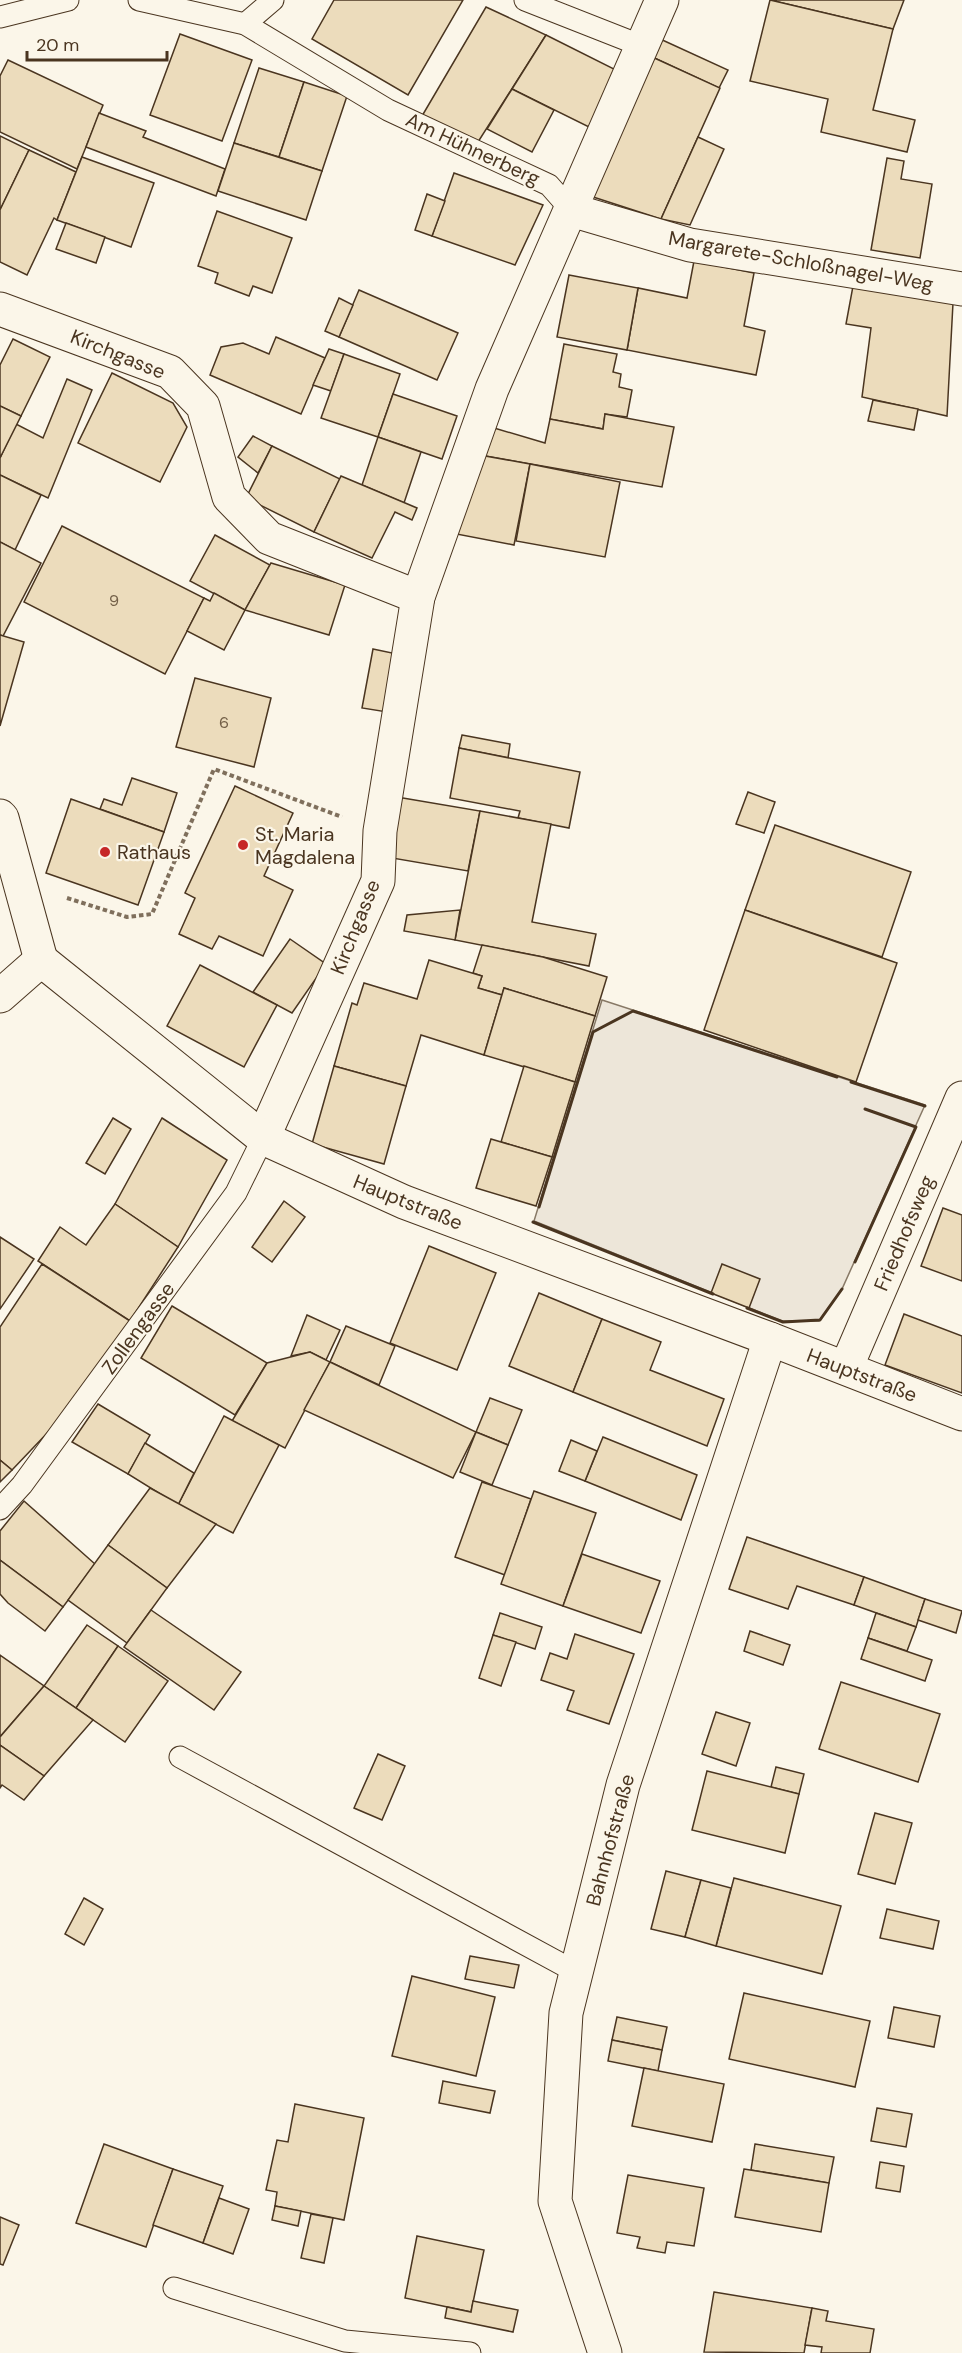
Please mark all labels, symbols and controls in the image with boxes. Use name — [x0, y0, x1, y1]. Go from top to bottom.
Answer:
scale bar — [27, 24, 166, 62]
text: 20 m — [36, 33, 79, 57]
street label: Am Hühnerberg — [402, 106, 544, 192]
street label: Margarete-Schloßnagel-Weg — [667, 225, 935, 297]
street label: Kirchgasse — [67, 323, 169, 385]
house number: 9 — [109, 590, 119, 611]
house number: 6 — [219, 712, 229, 733]
place label: St. Maria Magdalena — [255, 821, 355, 870]
marker: St. Maria Magdalena — [236, 838, 250, 852]
place label: Rathaus — [117, 839, 191, 865]
marker: Rathaus — [98, 845, 112, 859]
street label: Kirchgasse — [324, 876, 386, 978]
street label: Hauptstraße — [349, 1168, 467, 1236]
street label: Friedhofsweg — [868, 1171, 940, 1295]
street label: Zollengasse — [96, 1277, 180, 1379]
street label: Hauptstraße — [803, 1342, 921, 1408]
street label: Bahnhofstraße — [580, 1771, 640, 1909]

